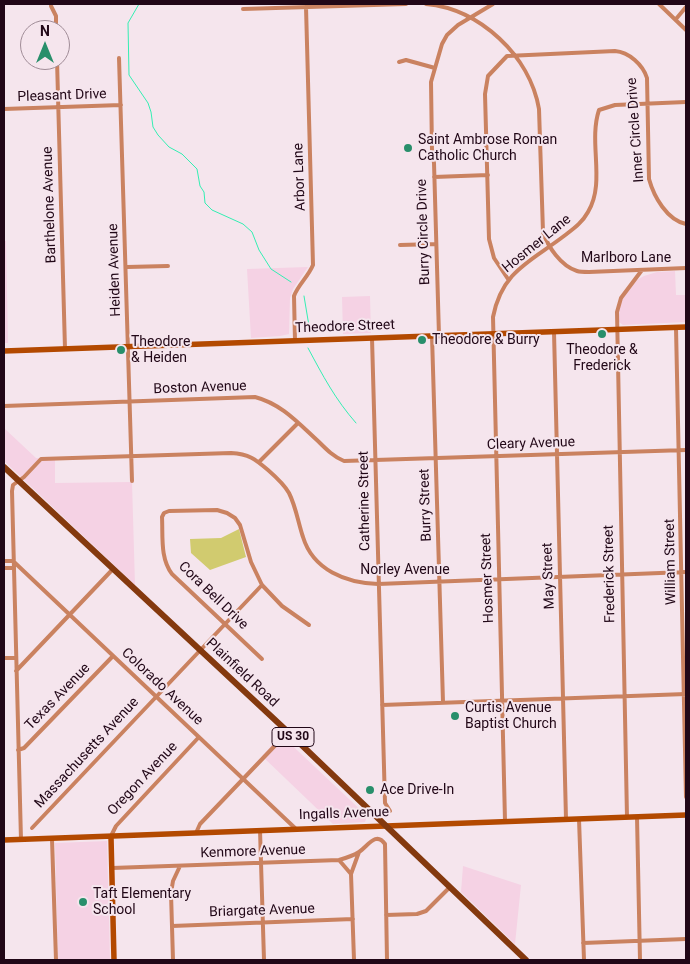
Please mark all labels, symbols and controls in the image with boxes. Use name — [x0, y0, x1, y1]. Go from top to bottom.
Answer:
north arrow — [20, 20, 70, 70]
text: N — [40, 23, 50, 39]
street label: Inner Circle Drive — [624, 77, 648, 183]
street label: Pleasant Drive — [17, 86, 107, 106]
place label: Saint Ambrose Roman Catholic Church — [418, 132, 557, 164]
marker: Saint Ambrose Roman Catholic Church — [402, 142, 414, 154]
street label: Arbor Lane — [290, 143, 310, 211]
street label: Barthelone Avenue — [40, 146, 60, 264]
street label: Burry Circle Drive — [414, 179, 434, 285]
street label: Hosmer Lane — [499, 211, 575, 277]
street label: Heiden Avenue — [105, 223, 125, 317]
street label: Marlboro Lane — [581, 250, 671, 266]
street label: Theodore Street — [295, 317, 395, 337]
marker: Theodore & Frederick — [596, 328, 608, 340]
place label: Theodore & Burry — [432, 332, 540, 348]
place label: Theodore & Heiden — [131, 334, 190, 367]
marker: Theodore & Burry — [416, 334, 428, 346]
place label: Theodore & Frederick — [566, 342, 638, 374]
marker: Theodore & Heiden — [115, 344, 127, 356]
street label: Boston Avenue — [153, 378, 247, 398]
street label: Cleary Avenue — [487, 434, 575, 454]
street label: Catherine Street — [356, 451, 374, 551]
street label: Burry Street — [416, 468, 436, 542]
street label: William Street — [662, 519, 680, 605]
street label: Frederick Street — [601, 525, 619, 623]
street label: Hosmer Street — [478, 533, 498, 623]
street label: May Street — [539, 542, 559, 610]
street label: Cora Bell Drive — [175, 559, 251, 633]
street label: Norley Avenue — [360, 562, 450, 578]
street label: Plainfield Road — [202, 635, 282, 711]
street label: Colorado Avenue — [118, 645, 206, 729]
street label: Texas Avenue — [22, 660, 94, 734]
street label: Massachusetts Avenue — [31, 694, 143, 812]
place label: Curtis Avenue Baptist Church — [465, 700, 557, 732]
marker: Curtis Avenue Baptist Church — [449, 710, 461, 722]
road number: US 30 — [272, 728, 314, 746]
street label: Oregon Avenue — [105, 739, 181, 819]
place label: Ace Drive-In — [380, 782, 454, 798]
marker: Ace Drive-In — [364, 784, 376, 796]
street label: Ingalls Avenue — [299, 804, 389, 824]
street label: Kenmore Avenue — [200, 842, 306, 862]
place label: Taft Elementary School — [93, 886, 191, 919]
marker: Taft Elementary School — [77, 896, 89, 908]
street label: Briargate Avenue — [209, 901, 315, 921]

